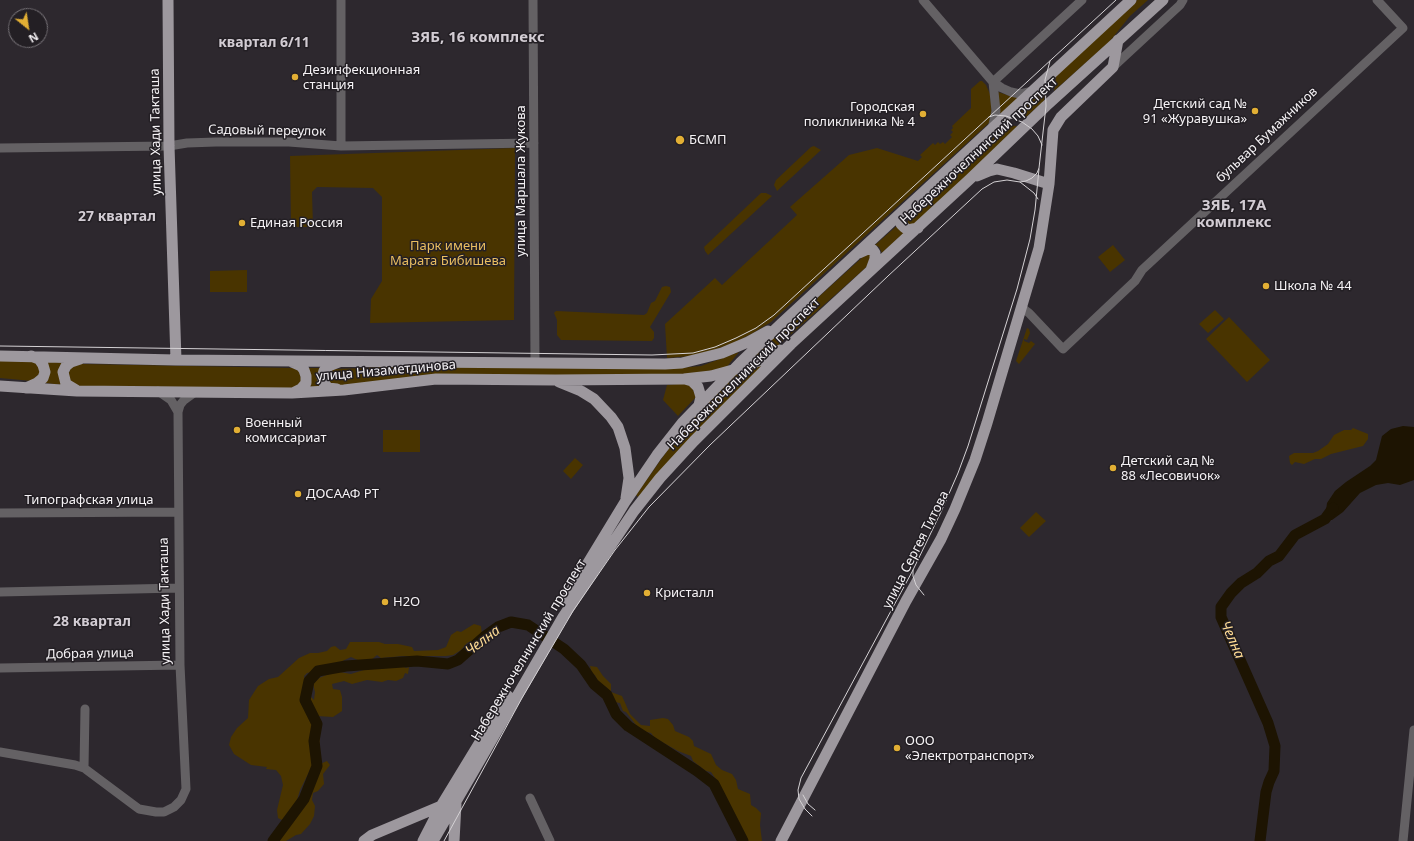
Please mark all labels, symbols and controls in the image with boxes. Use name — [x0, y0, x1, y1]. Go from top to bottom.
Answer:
north arrow — [8, 8, 48, 48]
text: N — [26, 29, 41, 47]
district label: ЗЯБ, 16 комплекс — [411, 29, 545, 47]
district label: квартал 6/11 — [218, 35, 310, 51]
place label: Дезинфекционная станция — [303, 62, 420, 93]
street label: улица Хади Такташа — [147, 68, 165, 196]
marker: Дезинфекционная станция — [290, 72, 300, 82]
street label: Набережночелнинский проспект — [897, 74, 1061, 228]
street label: бульвар Бумажников — [1213, 84, 1321, 186]
place label: Детский сад № 91 «Журавушка» — [1143, 96, 1247, 127]
place label: Городская поликлиника № 4 — [804, 99, 915, 130]
street label: улица Маршала Жукова — [513, 105, 529, 257]
marker: Детский сад № 91 «Журавушка» — [1250, 106, 1260, 116]
marker: Городская поликлиника № 4 — [918, 109, 928, 119]
street label: Садовый переулок — [208, 122, 326, 140]
place label: БСМП — [689, 132, 727, 148]
marker: БСМП — [674, 134, 686, 146]
district label: ЗЯБ, 17А комплекс — [1196, 197, 1272, 232]
district label: 27 квартал — [78, 209, 156, 225]
place label: Единая Россия — [250, 215, 343, 231]
marker: Единая Россия — [237, 218, 247, 228]
park label: Парк имени Марата Бибишева — [390, 238, 506, 269]
place label: Школа № 44 — [1274, 278, 1352, 294]
marker: Школа № 44 — [1261, 281, 1271, 291]
street label: Набережночелнинский проспект — [664, 294, 824, 454]
street label: улица Низаметдинова — [315, 357, 457, 385]
place label: Военный комиссариат — [245, 415, 326, 446]
marker: Военный комиссариат — [232, 425, 242, 435]
place label: Детский сад № 88 «Лесовичок» — [1121, 453, 1220, 484]
marker: Детский сад № 88 «Лесовичок» — [1108, 463, 1118, 473]
place label: ДОСААФ РТ — [306, 486, 379, 502]
street label: улица Сергея Титова — [879, 488, 953, 612]
marker: ДОСААФ РТ — [293, 489, 303, 499]
street label: Типографская улица — [25, 492, 153, 508]
street label: улица Хади Такташа — [156, 537, 174, 665]
street label: Набережночелнинский проспект — [468, 556, 590, 744]
place label: Кристалл — [655, 585, 714, 601]
marker: Кристалл — [642, 588, 652, 598]
place label: H2O — [393, 594, 420, 610]
marker: H2O — [380, 597, 390, 607]
district label: 28 квартал — [53, 614, 131, 630]
water label: Челна — [1216, 619, 1248, 661]
water label: Челна — [462, 622, 504, 660]
street label: Добрая улица — [46, 645, 134, 663]
place label: ООО «Электротранспорт» — [905, 733, 1035, 764]
marker: ООО «Электротранспорт» — [892, 743, 902, 753]

